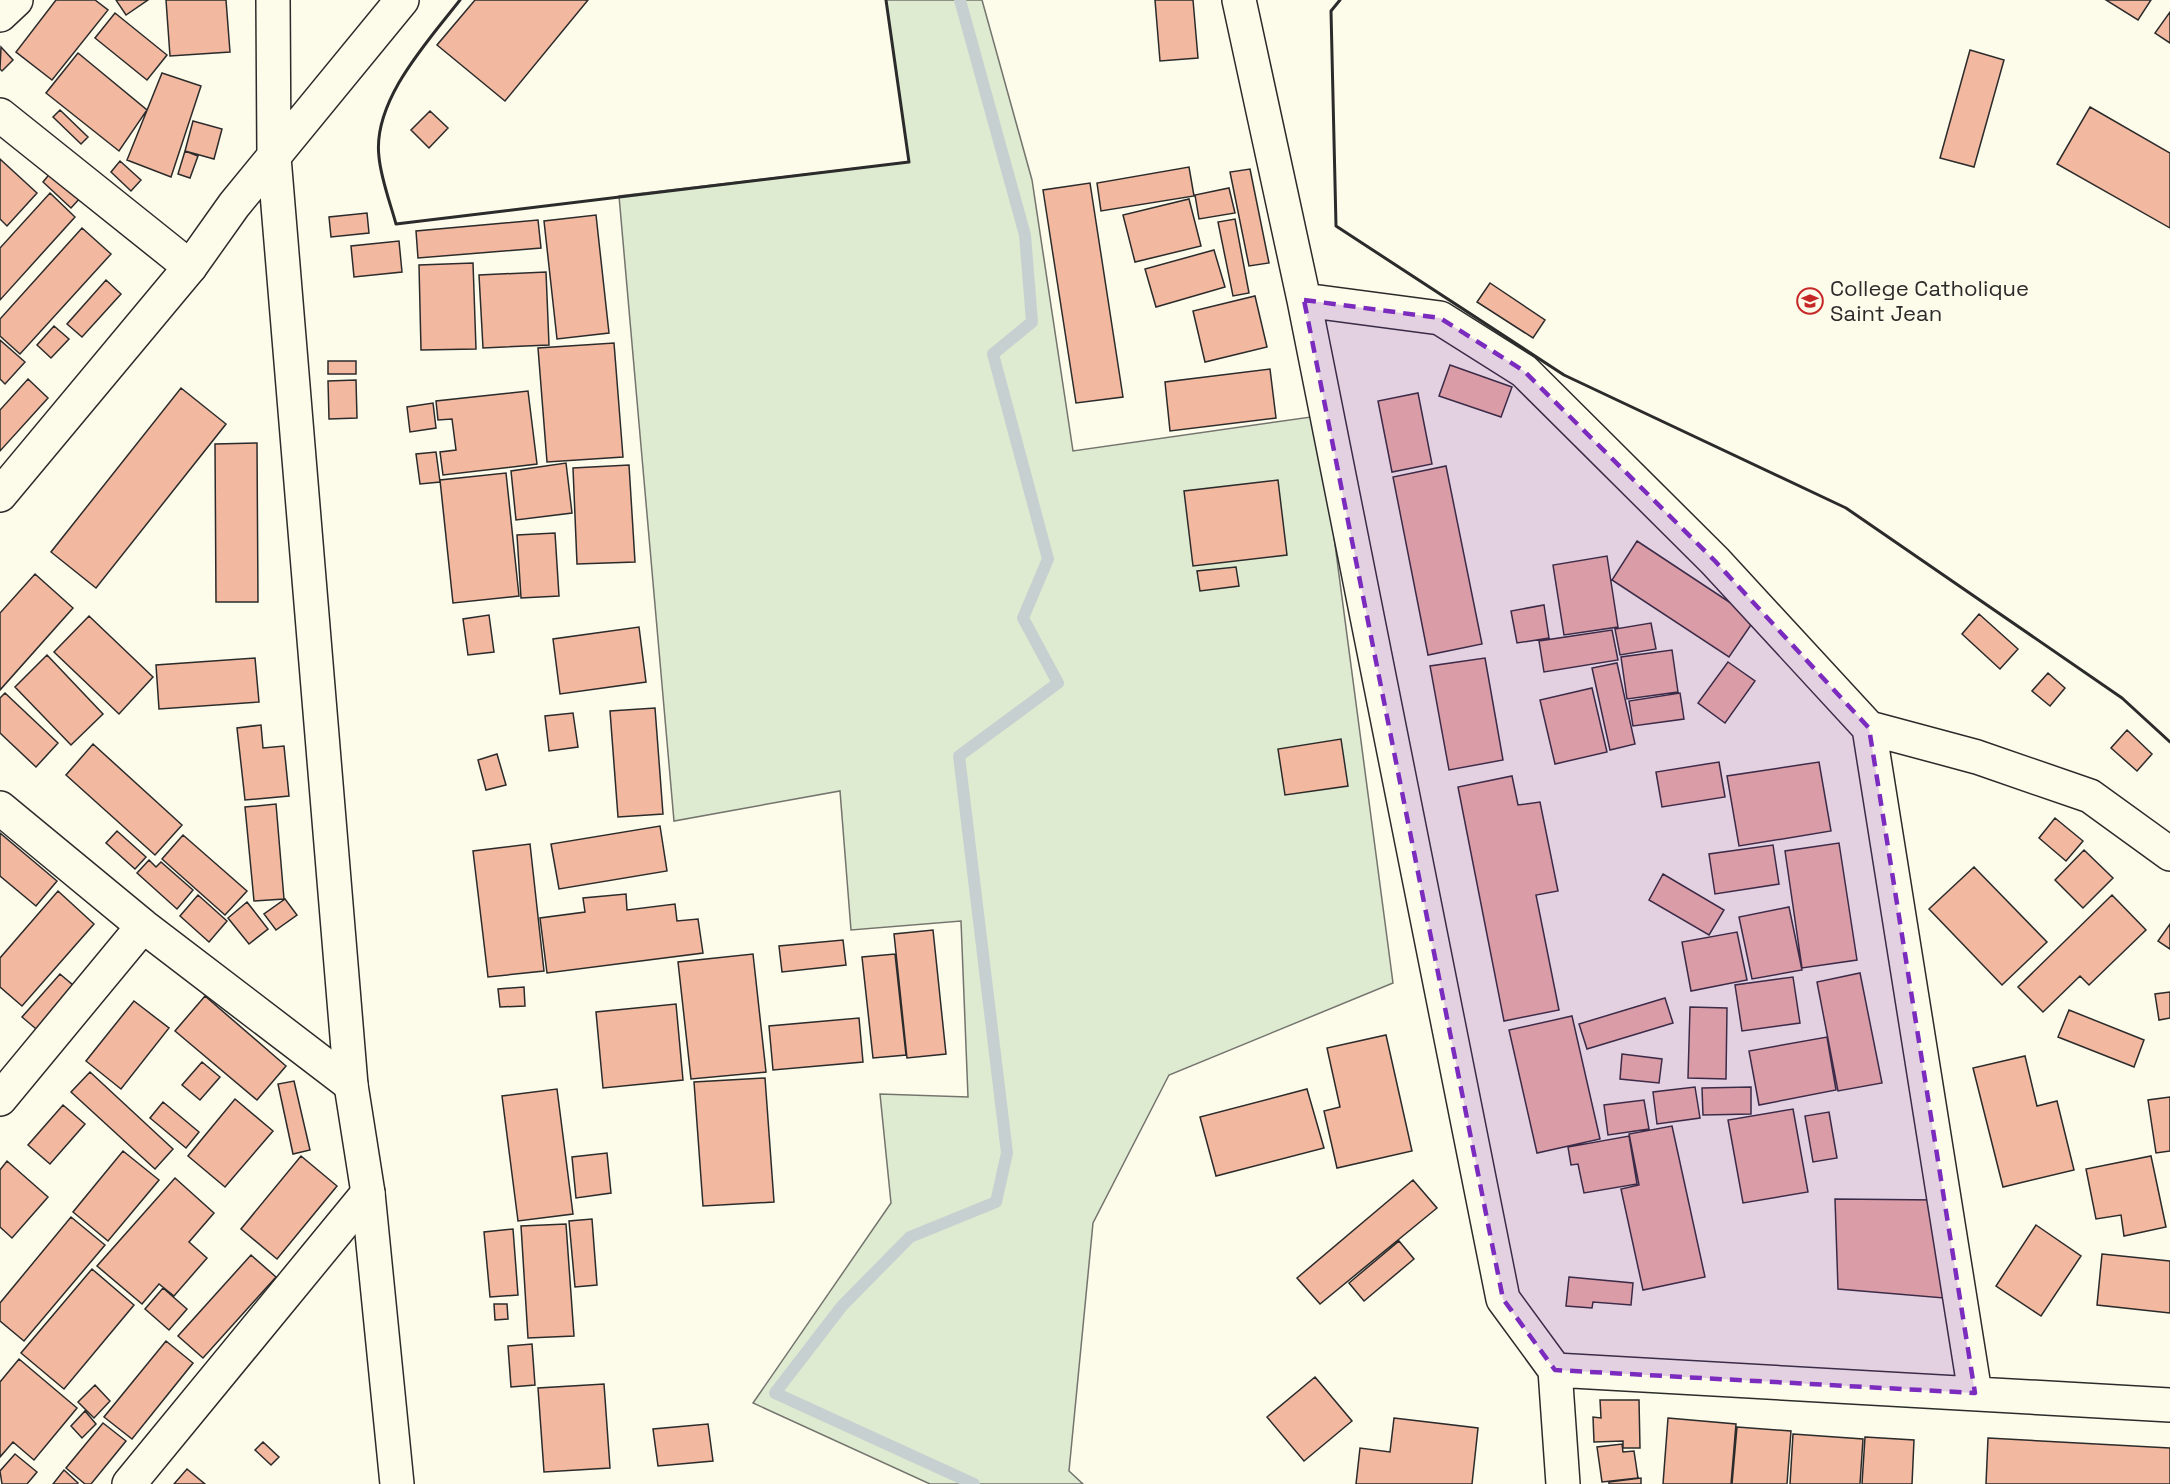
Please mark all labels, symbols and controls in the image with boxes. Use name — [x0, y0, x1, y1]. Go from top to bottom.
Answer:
place label: College Catholique Saint Jean — [1830, 274, 2029, 327]
school or university icon: College Catholique Saint Jean — [1795, 286, 1825, 316]

